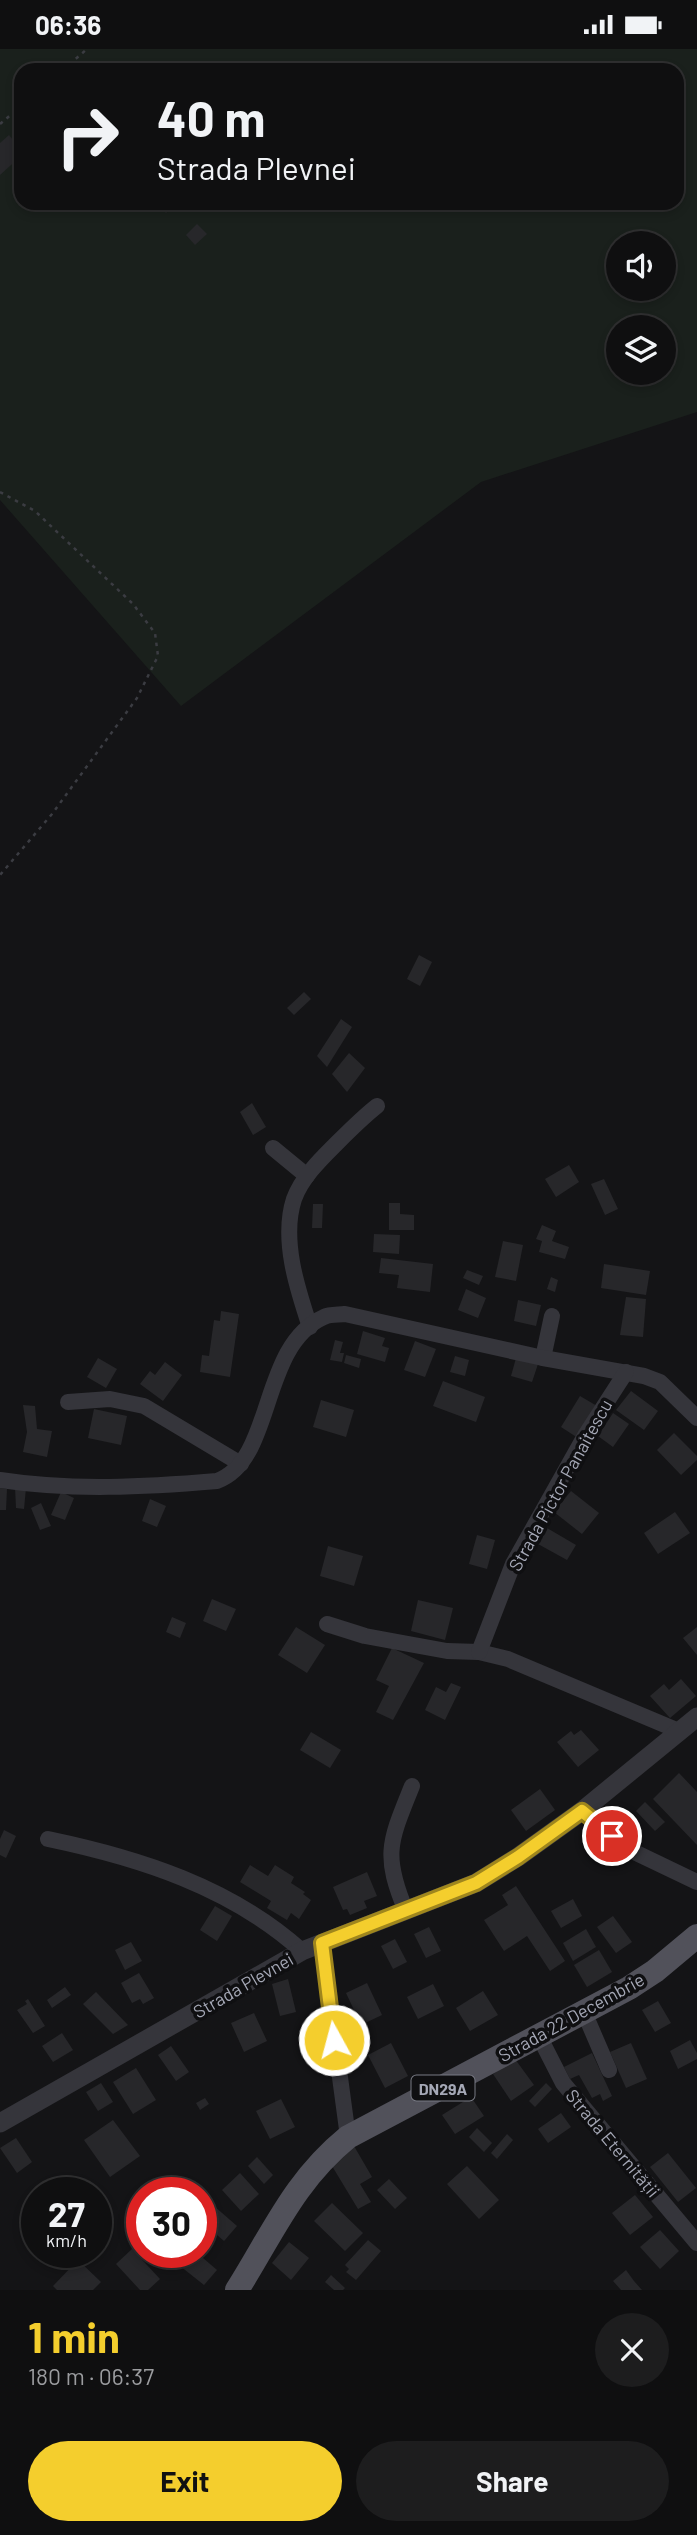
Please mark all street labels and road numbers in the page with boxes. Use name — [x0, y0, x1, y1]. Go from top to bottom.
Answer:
street label: Strada Pictor Panaitescu — [504, 1395, 616, 1575]
street label: Strada Plevnei — [189, 1948, 297, 2022]
street label: Strada 22 Decembrie — [494, 1968, 648, 2066]
road number: DN29A — [412, 2075, 474, 2101]
street label: Strada Eternității — [561, 2084, 665, 2202]

